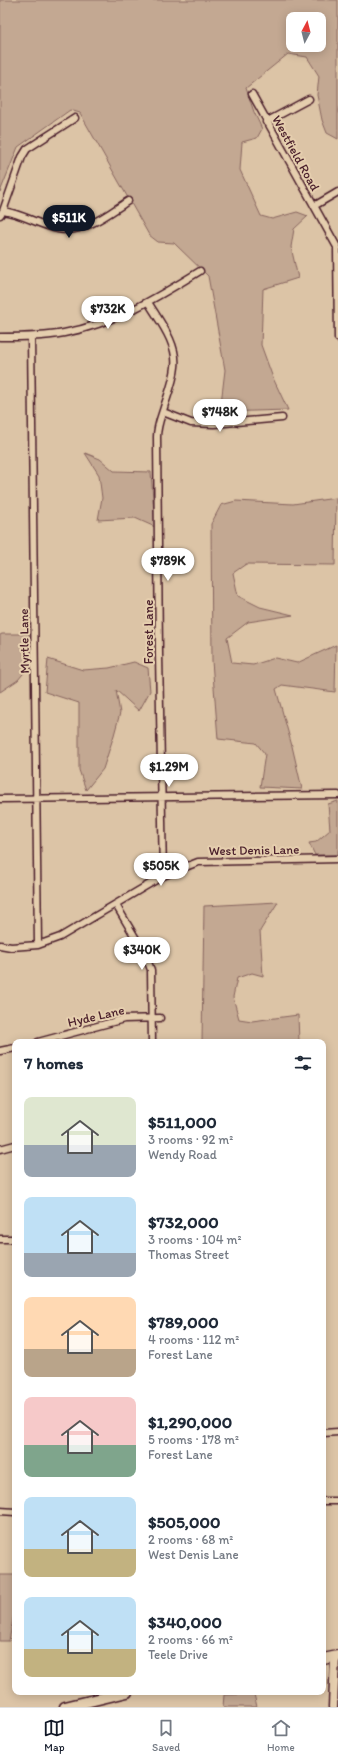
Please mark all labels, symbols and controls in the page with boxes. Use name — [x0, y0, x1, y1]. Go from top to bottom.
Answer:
north arrow — [286, 12, 326, 52]
map controls — [286, 12, 326, 52]
street label: Westfield Road — [269, 113, 323, 193]
pin: $511K — [41, 205, 97, 239]
text: $511K — [52, 210, 86, 225]
pin: $732K — [80, 296, 136, 330]
text: $732K — [90, 301, 126, 316]
pin: $748K — [192, 399, 248, 433]
text: $748K — [202, 404, 238, 419]
pin: $789K — [140, 548, 196, 582]
text: $789K — [150, 553, 186, 568]
street label: Forest Lane — [141, 600, 156, 664]
street label: Myrtle Lane — [16, 608, 32, 674]
pin: $1.29M — [136, 754, 202, 788]
text: $1.29M — [149, 759, 189, 774]
street label: West Denis Lane — [209, 842, 299, 858]
pin: $505K — [133, 853, 189, 887]
text: $505K — [143, 858, 179, 873]
pin: $340K — [114, 937, 170, 971]
text: $340K — [123, 942, 161, 957]
street label: Hyde Lane — [66, 1002, 126, 1030]
icon: filters — [292, 1052, 314, 1074]
text: 7 homes — [24, 1053, 84, 1073]
text: $511,000 — [148, 1112, 217, 1132]
icon: home — [56, 1113, 104, 1161]
text: 3 rooms · 92 m² — [148, 1132, 233, 1147]
text: Wendy Road — [148, 1147, 217, 1162]
text: $732,000 — [148, 1212, 219, 1232]
icon: home — [56, 1213, 104, 1261]
text: 3 rooms · 104 m² — [148, 1232, 241, 1247]
text: Thomas Street — [148, 1247, 229, 1262]
text: $789,000 — [148, 1312, 219, 1332]
icon: home — [56, 1313, 104, 1361]
text: 4 rooms · 112 m² — [148, 1332, 239, 1347]
text: Forest Lane — [148, 1347, 213, 1362]
text: $1,290,000 — [148, 1412, 232, 1432]
icon: home — [56, 1413, 104, 1461]
text: 5 rooms · 178 m² — [148, 1432, 239, 1447]
text: Forest Lane — [148, 1447, 213, 1462]
text: $505,000 — [148, 1512, 220, 1532]
icon: home — [56, 1513, 104, 1561]
text: 2 rooms · 68 m² — [148, 1532, 233, 1547]
text: West Denis Lane — [148, 1547, 239, 1562]
text: $340,000 — [148, 1612, 222, 1632]
icon: home — [56, 1613, 104, 1661]
text: 2 rooms · 66 m² — [148, 1632, 233, 1647]
text: Teele Drive — [148, 1647, 208, 1662]
tab: Map — [43, 1717, 65, 1754]
tab: Saved — [152, 1717, 180, 1754]
tab: Home — [267, 1717, 295, 1754]

